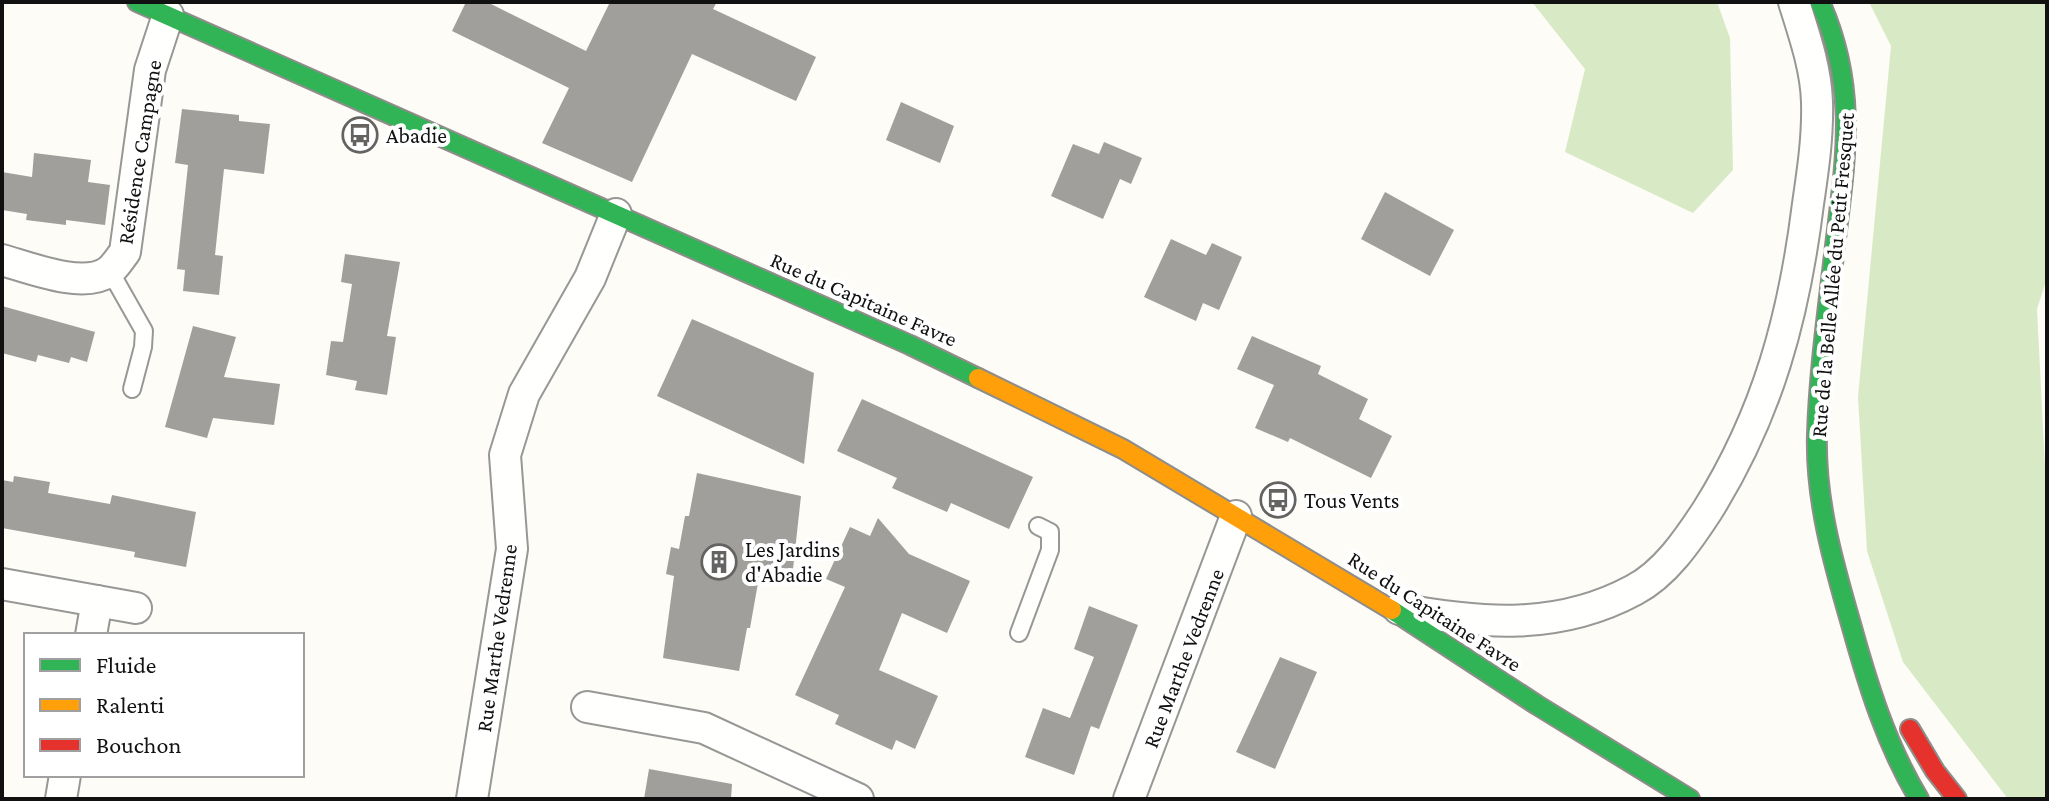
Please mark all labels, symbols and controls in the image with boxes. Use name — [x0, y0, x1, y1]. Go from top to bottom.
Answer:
street label: Résidence Campagne — [113, 58, 166, 246]
street label: Rue de la Belle Allée du Petit Fresquet — [1806, 111, 1859, 438]
bus stop icon: Abadie — [341, 116, 379, 154]
place label: Abadie — [386, 123, 447, 148]
street label: Rue du Capitaine Favre — [767, 247, 961, 352]
bus stop icon: Tous Vents — [1259, 481, 1297, 519]
place label: Tous Vents — [1304, 488, 1399, 513]
place label: Les Jardins d'Abadie — [745, 537, 840, 587]
street label: Rue Marthe Vedrenne — [471, 542, 522, 734]
building icon: Les Jardins d'Abadie — [700, 543, 738, 581]
street label: Rue du Capitaine Favre — [1343, 546, 1526, 677]
street label: Rue Marthe Vedrenne — [1138, 565, 1229, 751]
legend — [24, 633, 304, 777]
text: Fluide — [96, 651, 156, 678]
text: Ralenti — [96, 691, 164, 718]
text: Bouchon — [96, 731, 181, 758]

